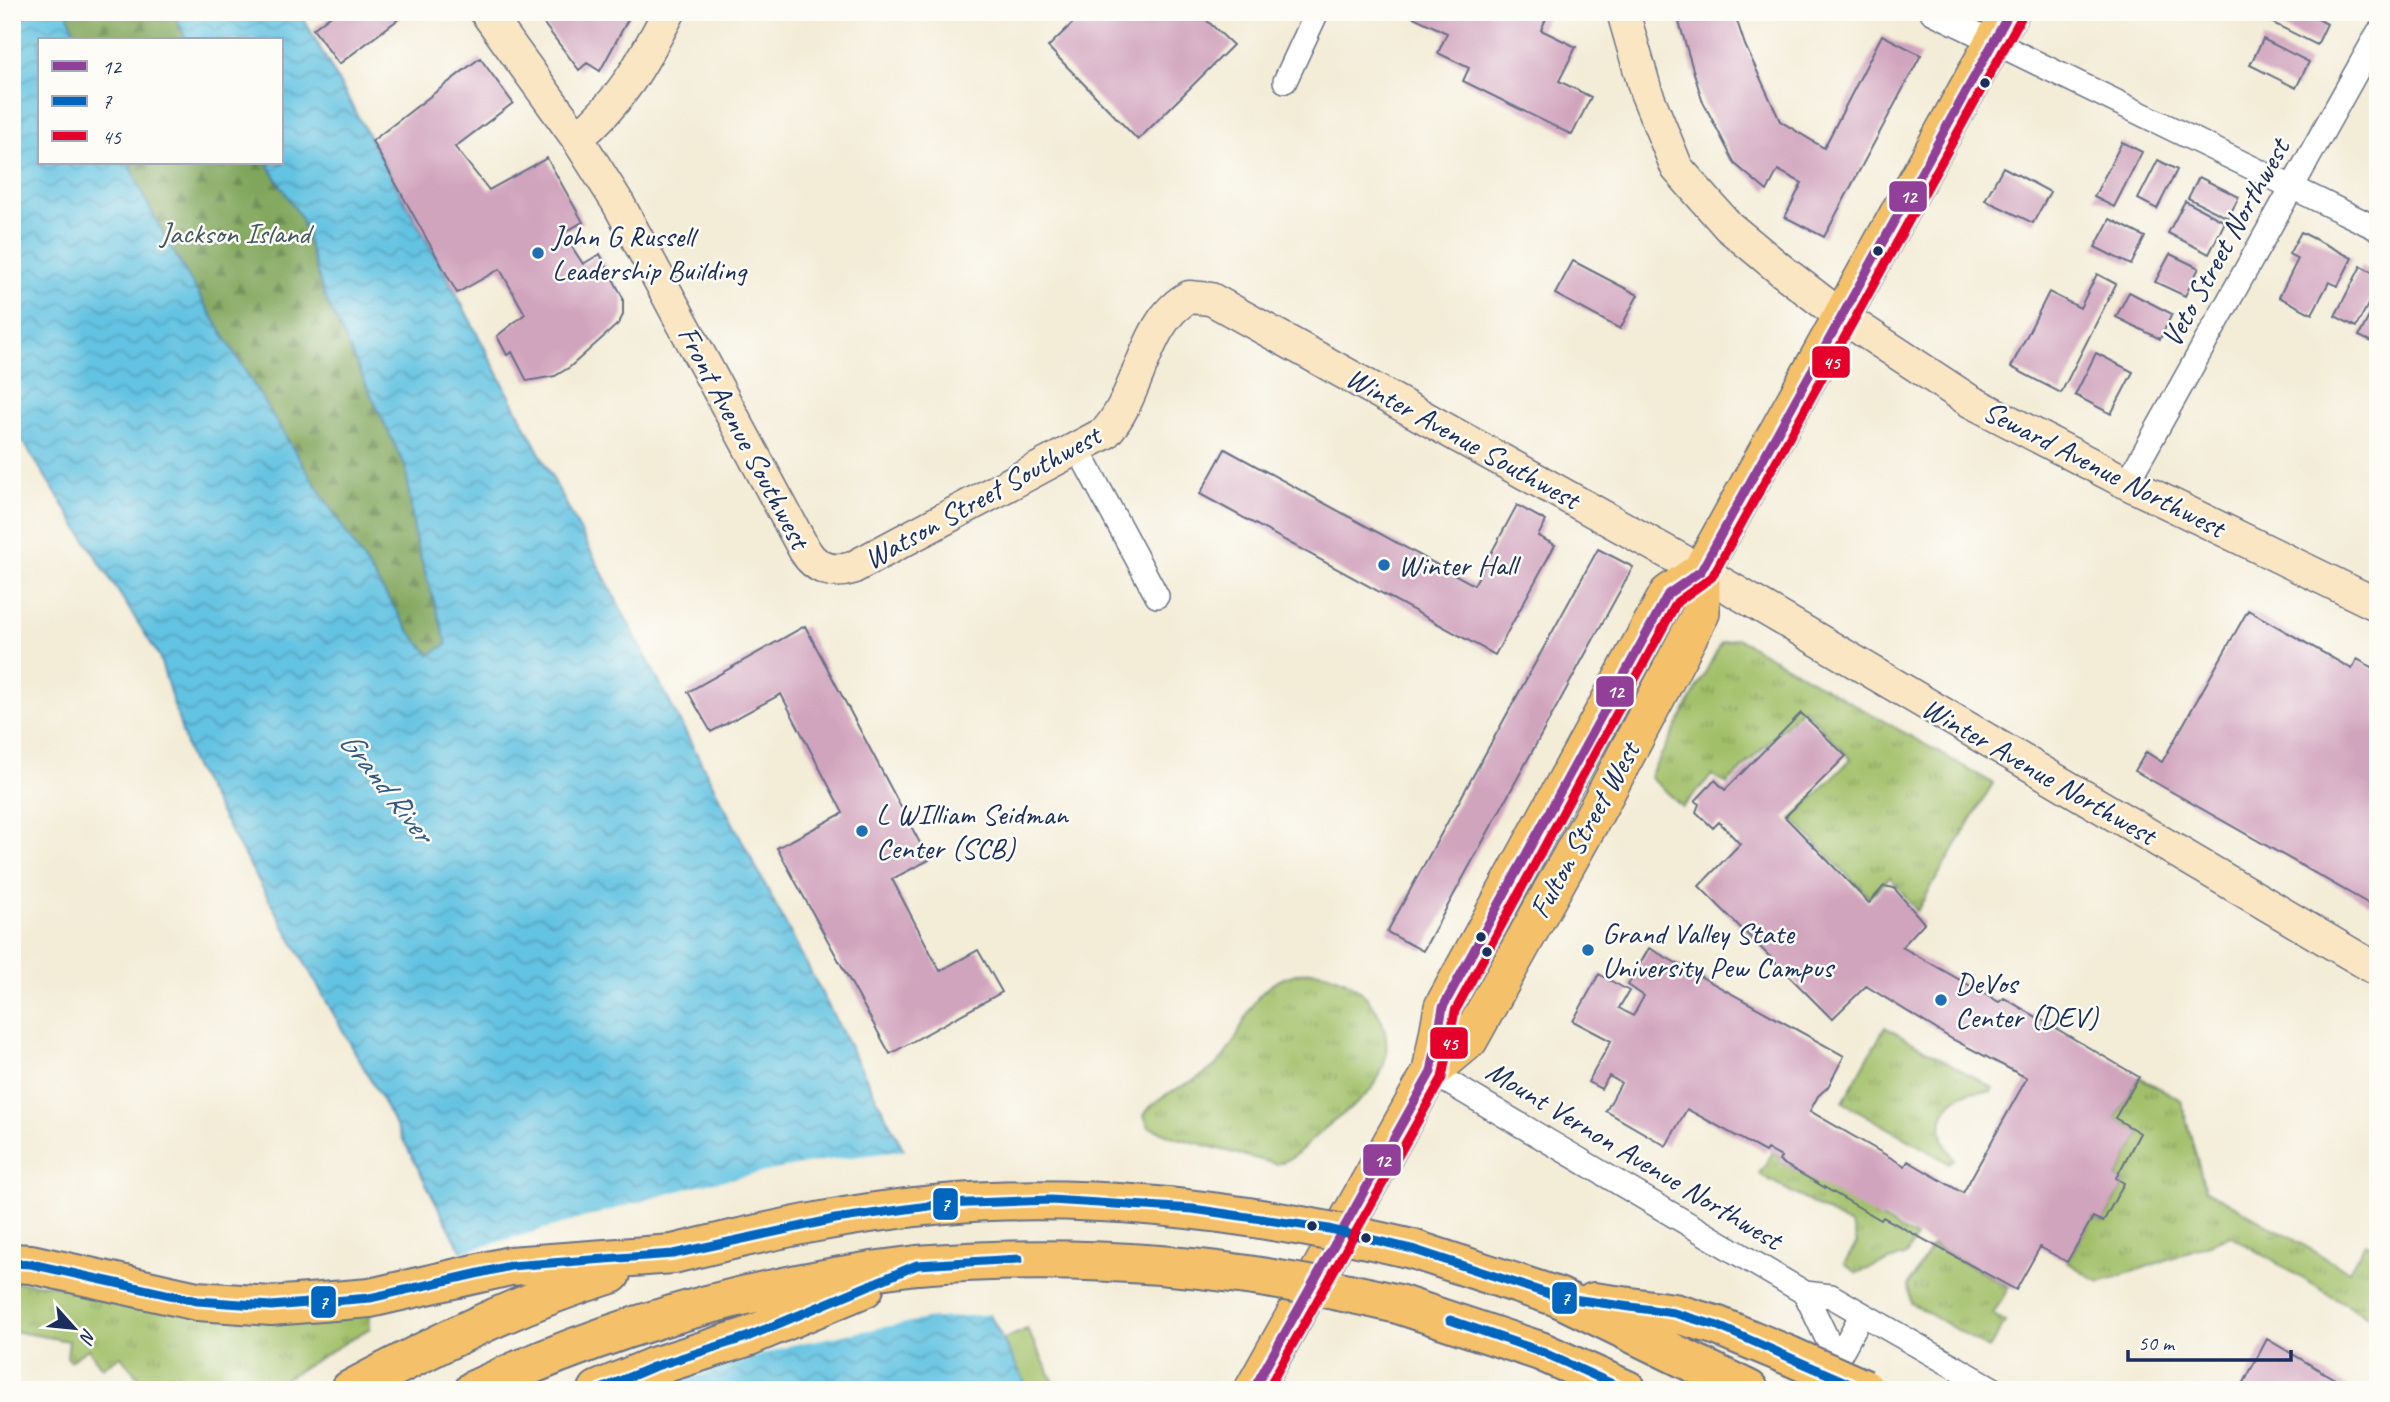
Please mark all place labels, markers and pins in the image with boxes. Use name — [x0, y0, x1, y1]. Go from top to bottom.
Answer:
unlabelled marker — [1978, 76, 1992, 90]
place label: John G Russell Leadership Building — [550, 217, 749, 289]
unlabelled marker — [1871, 244, 1885, 258]
marker: John G Russell Leadership Building — [530, 245, 546, 261]
place label: Winter Hall — [1398, 546, 1522, 584]
marker: Winter Hall — [1376, 557, 1392, 573]
place label: L WIlliam Seidman Center (SCB) — [876, 795, 1069, 867]
marker: L WIlliam Seidman Center (SCB) — [854, 823, 870, 839]
place label: Grand Valley State University Pew Campus — [1602, 914, 1835, 986]
unlabelled marker — [1474, 930, 1488, 944]
marker: Grand Valley State University Pew Campus — [1580, 942, 1596, 958]
unlabelled marker — [1480, 945, 1494, 959]
place label: DeVos Center (DEV) — [1955, 964, 2100, 1036]
marker: DeVos Center (DEV) — [1933, 992, 1949, 1008]
unlabelled marker — [1305, 1219, 1319, 1233]
unlabelled marker — [1359, 1231, 1373, 1245]

